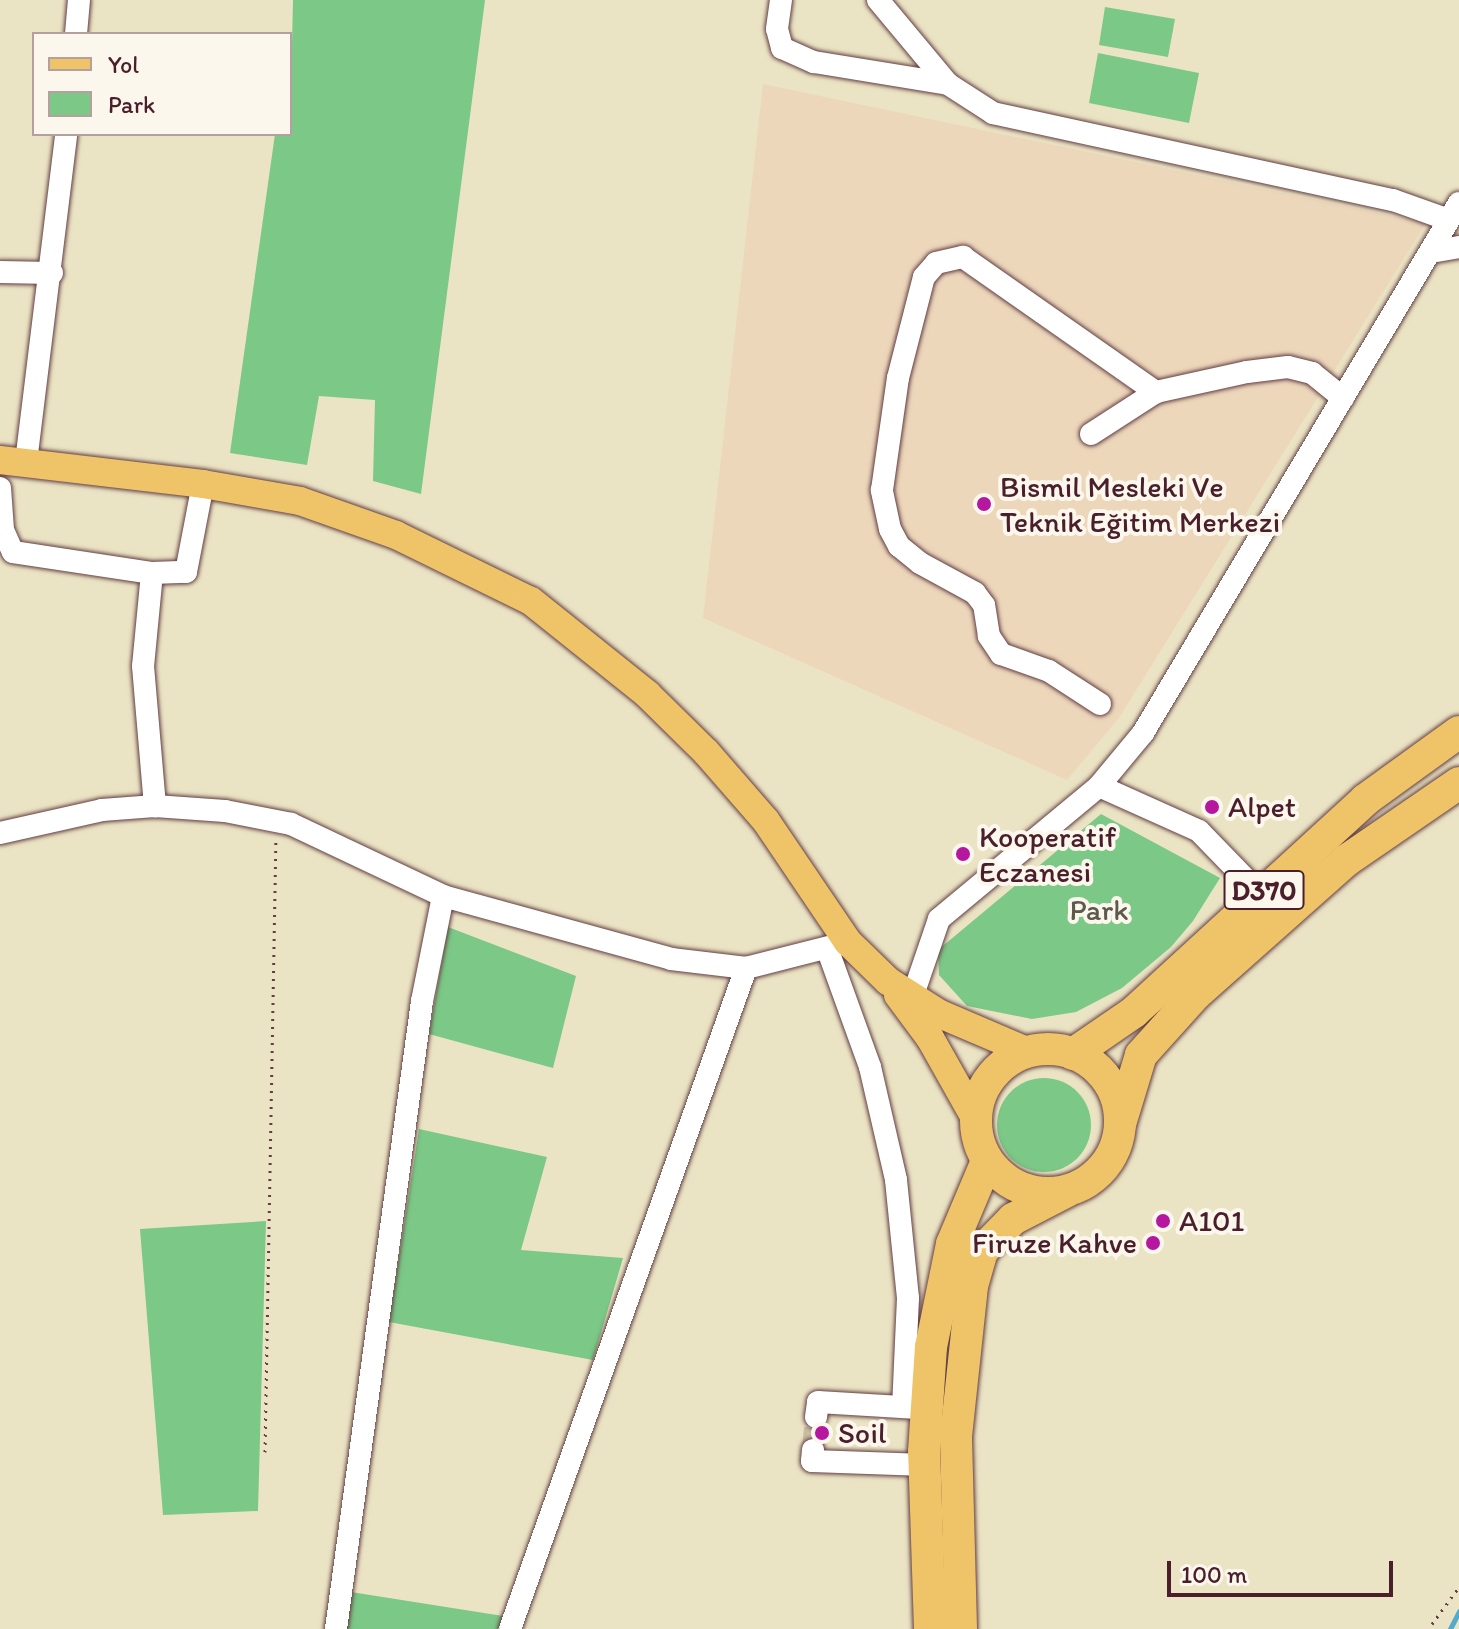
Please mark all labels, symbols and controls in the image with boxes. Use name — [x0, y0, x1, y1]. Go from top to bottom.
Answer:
legend — [32, 32, 292, 136]
text: Yol — [108, 50, 139, 79]
text: Park — [108, 90, 155, 119]
place label: Bismil Mesleki Ve Teknik Eğitim Merkezi — [1000, 469, 1280, 540]
marker: Bismil Mesleki Ve Teknik Eğitim Merkezi — [975, 495, 993, 513]
place label: Alpet — [1228, 789, 1296, 825]
marker: Alpet — [1203, 798, 1221, 816]
place label: Kooperatif Eczanesi — [979, 819, 1116, 890]
marker: Kooperatif Eczanesi — [954, 845, 972, 863]
road number: D370 — [1222, 866, 1306, 914]
park label: Park — [1069, 892, 1129, 928]
place label: A101 — [1179, 1203, 1245, 1239]
marker: A101 — [1154, 1212, 1172, 1230]
place label: Firuze Kahve — [972, 1225, 1137, 1261]
marker: Firuze Kahve — [1144, 1234, 1162, 1252]
place label: Soil — [838, 1415, 886, 1451]
marker: Soil — [813, 1424, 831, 1442]
scale bar — [1171, 1545, 1397, 1595]
text: 100 m — [1181, 1560, 1247, 1589]

